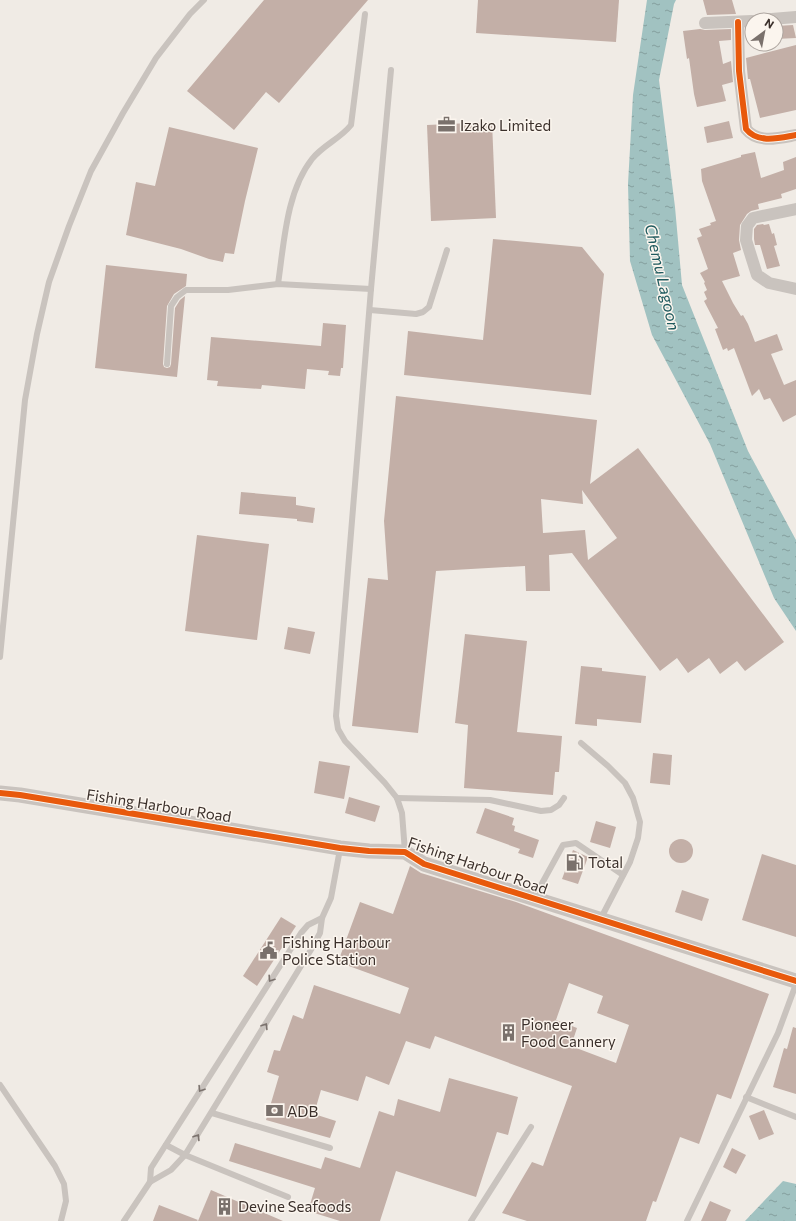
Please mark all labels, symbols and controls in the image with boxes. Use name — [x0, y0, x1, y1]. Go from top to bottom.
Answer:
north arrow — [744, 12, 784, 52]
text: N — [763, 15, 777, 31]
office icon: Izako Limited — [437, 115, 457, 135]
place label: Izako Limited — [460, 116, 551, 134]
water label: Chemu Lagoon — [641, 222, 685, 332]
street label: Fishing Harbour Road — [85, 785, 233, 825]
street label: Fishing Harbour Road — [406, 833, 550, 897]
fuel station icon: Total — [565, 852, 585, 872]
place label: Total — [588, 853, 623, 871]
place label: Fishing Harbour Police Station — [282, 933, 391, 968]
public building icon: Fishing Harbour Police Station — [259, 941, 279, 961]
one-way arrow — [268, 975, 276, 982]
place label: Pioneer Food Cannery — [521, 1015, 616, 1050]
one-way arrow — [260, 1023, 268, 1030]
building icon: Pioneer Food Cannery — [498, 1023, 518, 1043]
one-way arrow — [199, 1085, 206, 1092]
bank icon: ADB — [264, 1101, 284, 1121]
place label: ADB — [287, 1102, 318, 1120]
one-way arrow — [192, 1134, 200, 1141]
building icon: Devine Seafoods — [215, 1196, 235, 1216]
place label: Devine Seafoods — [238, 1197, 351, 1215]

